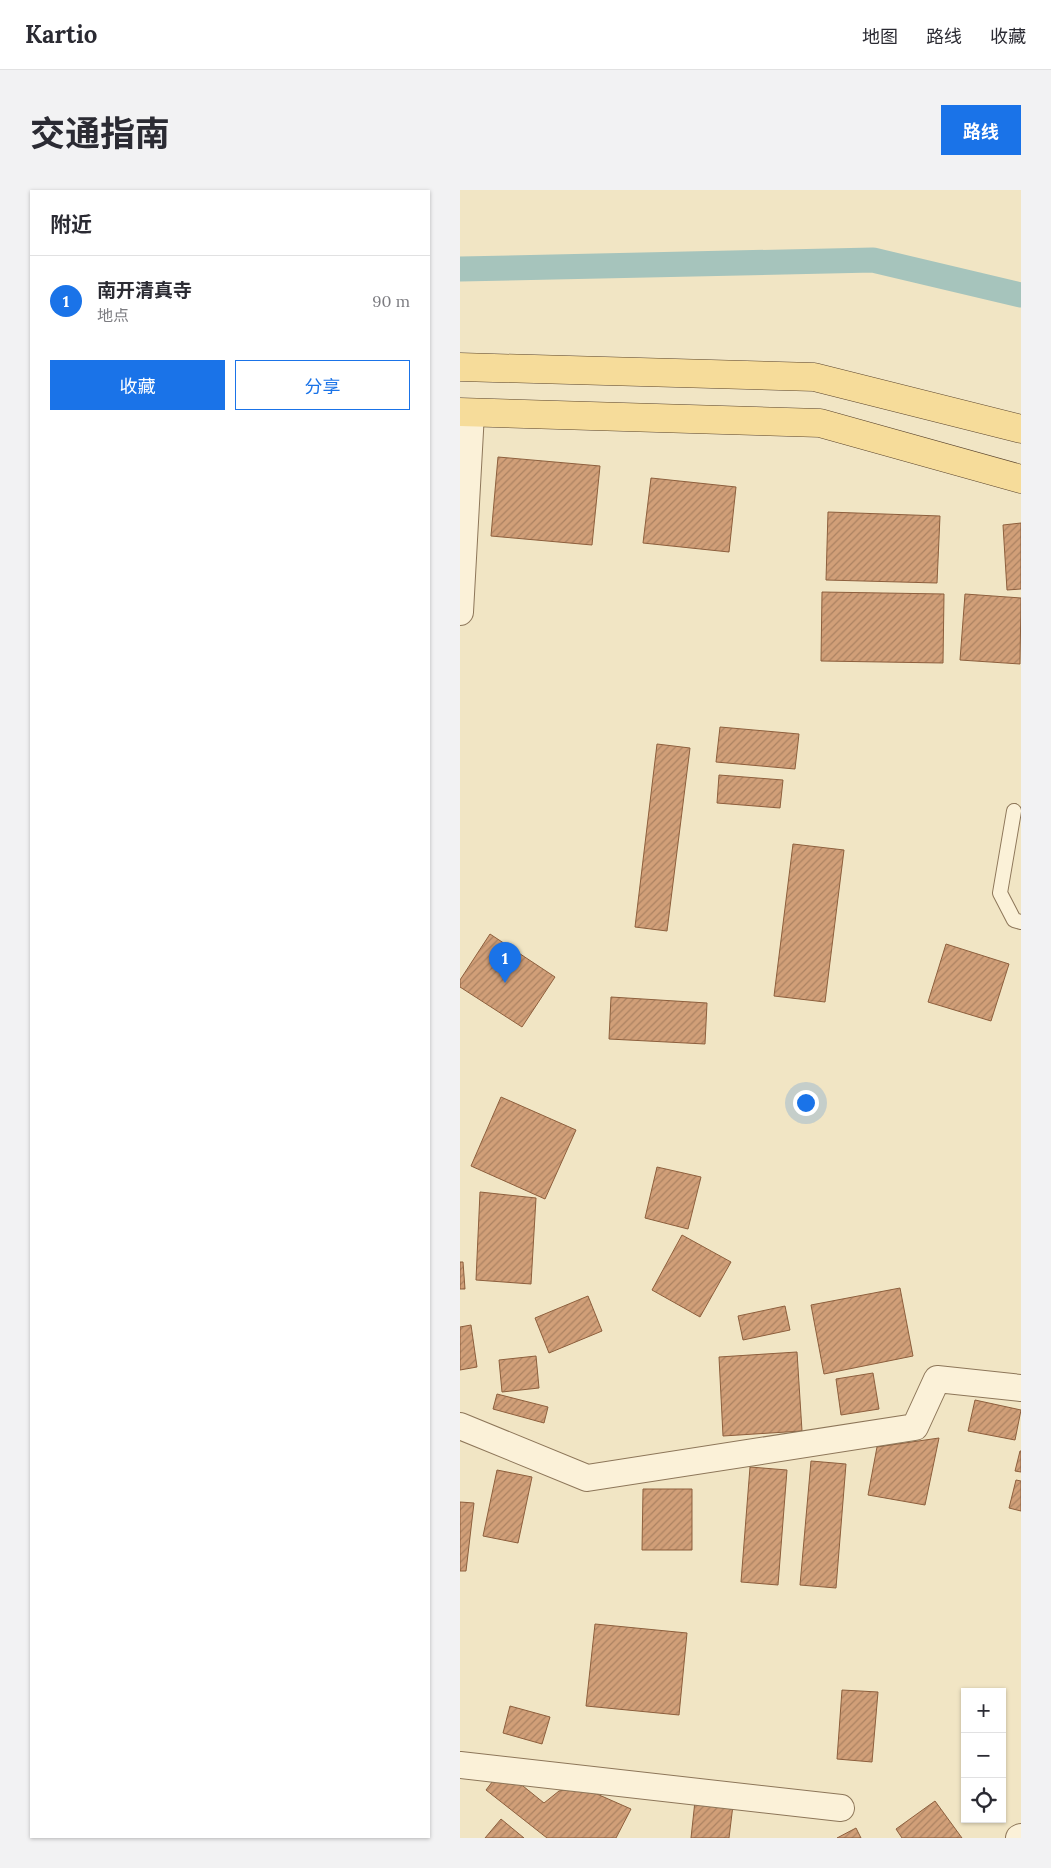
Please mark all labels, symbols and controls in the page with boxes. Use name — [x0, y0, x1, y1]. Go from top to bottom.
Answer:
text: Kartio — [25, 19, 97, 50]
text: 地图 — [862, 25, 898, 48]
text: 路线 — [926, 25, 962, 48]
text: 收藏 — [990, 25, 1026, 48]
button: 路线 — [941, 105, 1021, 155]
text: 交通指南 — [30, 111, 170, 156]
text: 附近 — [50, 211, 92, 238]
text: 南开清真寺 — [97, 278, 192, 302]
text: 1 — [63, 291, 69, 311]
text: 90 m — [372, 291, 410, 311]
text: 地点 — [97, 305, 129, 325]
button: 收藏 — [50, 360, 225, 410]
button: 分享 — [235, 360, 410, 410]
pin: 1 — [489, 942, 521, 983]
your location — [793, 1090, 819, 1116]
map controls — [961, 1688, 1006, 1823]
button: + — [961, 1688, 1006, 1733]
button: − — [961, 1733, 1006, 1778]
button: locate — [961, 1778, 1006, 1823]

